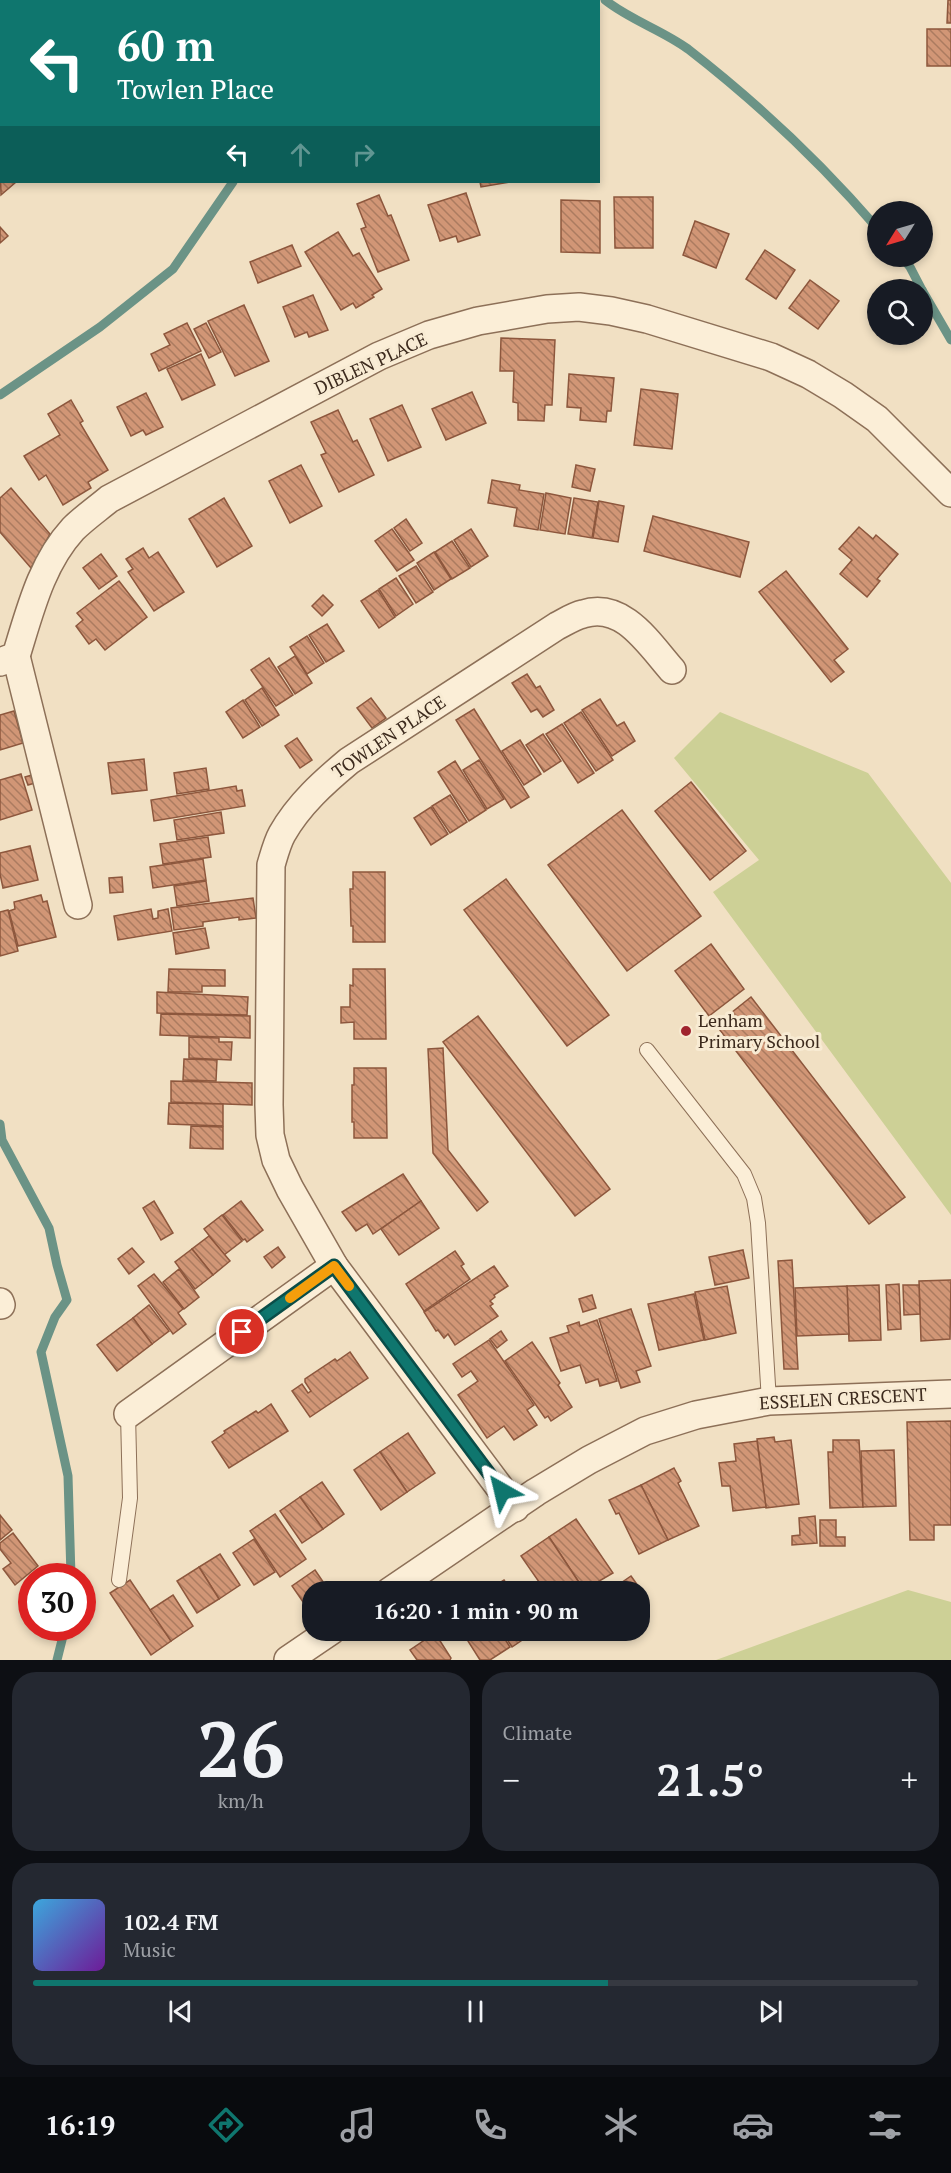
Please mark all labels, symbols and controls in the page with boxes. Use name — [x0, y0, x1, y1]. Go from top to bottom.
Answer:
text: 60 m — [117, 17, 215, 73]
icon: left — [18, 24, 96, 102]
text: Towlen Place — [117, 71, 274, 107]
icon: left — [221, 138, 254, 171]
icon: ahead — [284, 138, 317, 171]
icon: right — [347, 138, 380, 171]
north arrow — [867, 201, 933, 267]
map controls — [867, 201, 933, 345]
button: search — [867, 279, 933, 345]
street label: DIBLEN PLACE — [310, 326, 431, 400]
street label: TOWLEN PLACE — [327, 689, 450, 783]
place label: Lenham Primary School — [698, 1008, 820, 1053]
marker: Lenham Primary School — [679, 1024, 693, 1038]
pin — [216, 1306, 267, 1357]
icon: arrive — [225, 1315, 258, 1348]
street label: ESSELEN CRESCENT — [759, 1382, 927, 1414]
position arrow — [470, 1459, 534, 1523]
speed limit sign: 30 — [18, 1563, 96, 1641]
text: 16:20 · 1 min · 90 m — [373, 1596, 579, 1625]
text: 26 — [197, 1696, 285, 1799]
text: Climate — [503, 1719, 572, 1746]
text: 21.5° — [656, 1749, 764, 1809]
text: − — [503, 1758, 520, 1801]
text: + — [900, 1758, 918, 1801]
text: km/h — [218, 1787, 264, 1814]
text: 102.4 FM — [123, 1907, 218, 1936]
text: Music — [123, 1936, 176, 1963]
icon: previous — [164, 1995, 197, 2028]
icon: pause — [459, 1995, 492, 2028]
icon: next — [754, 1995, 787, 2028]
icon: directions — [205, 2104, 247, 2146]
icon: music — [337, 2104, 379, 2146]
icon: phone — [469, 2104, 511, 2146]
icon: climate — [600, 2104, 642, 2146]
icon: car — [732, 2104, 774, 2146]
icon: filters — [864, 2104, 906, 2146]
text: 16:19 — [45, 2107, 115, 2143]

